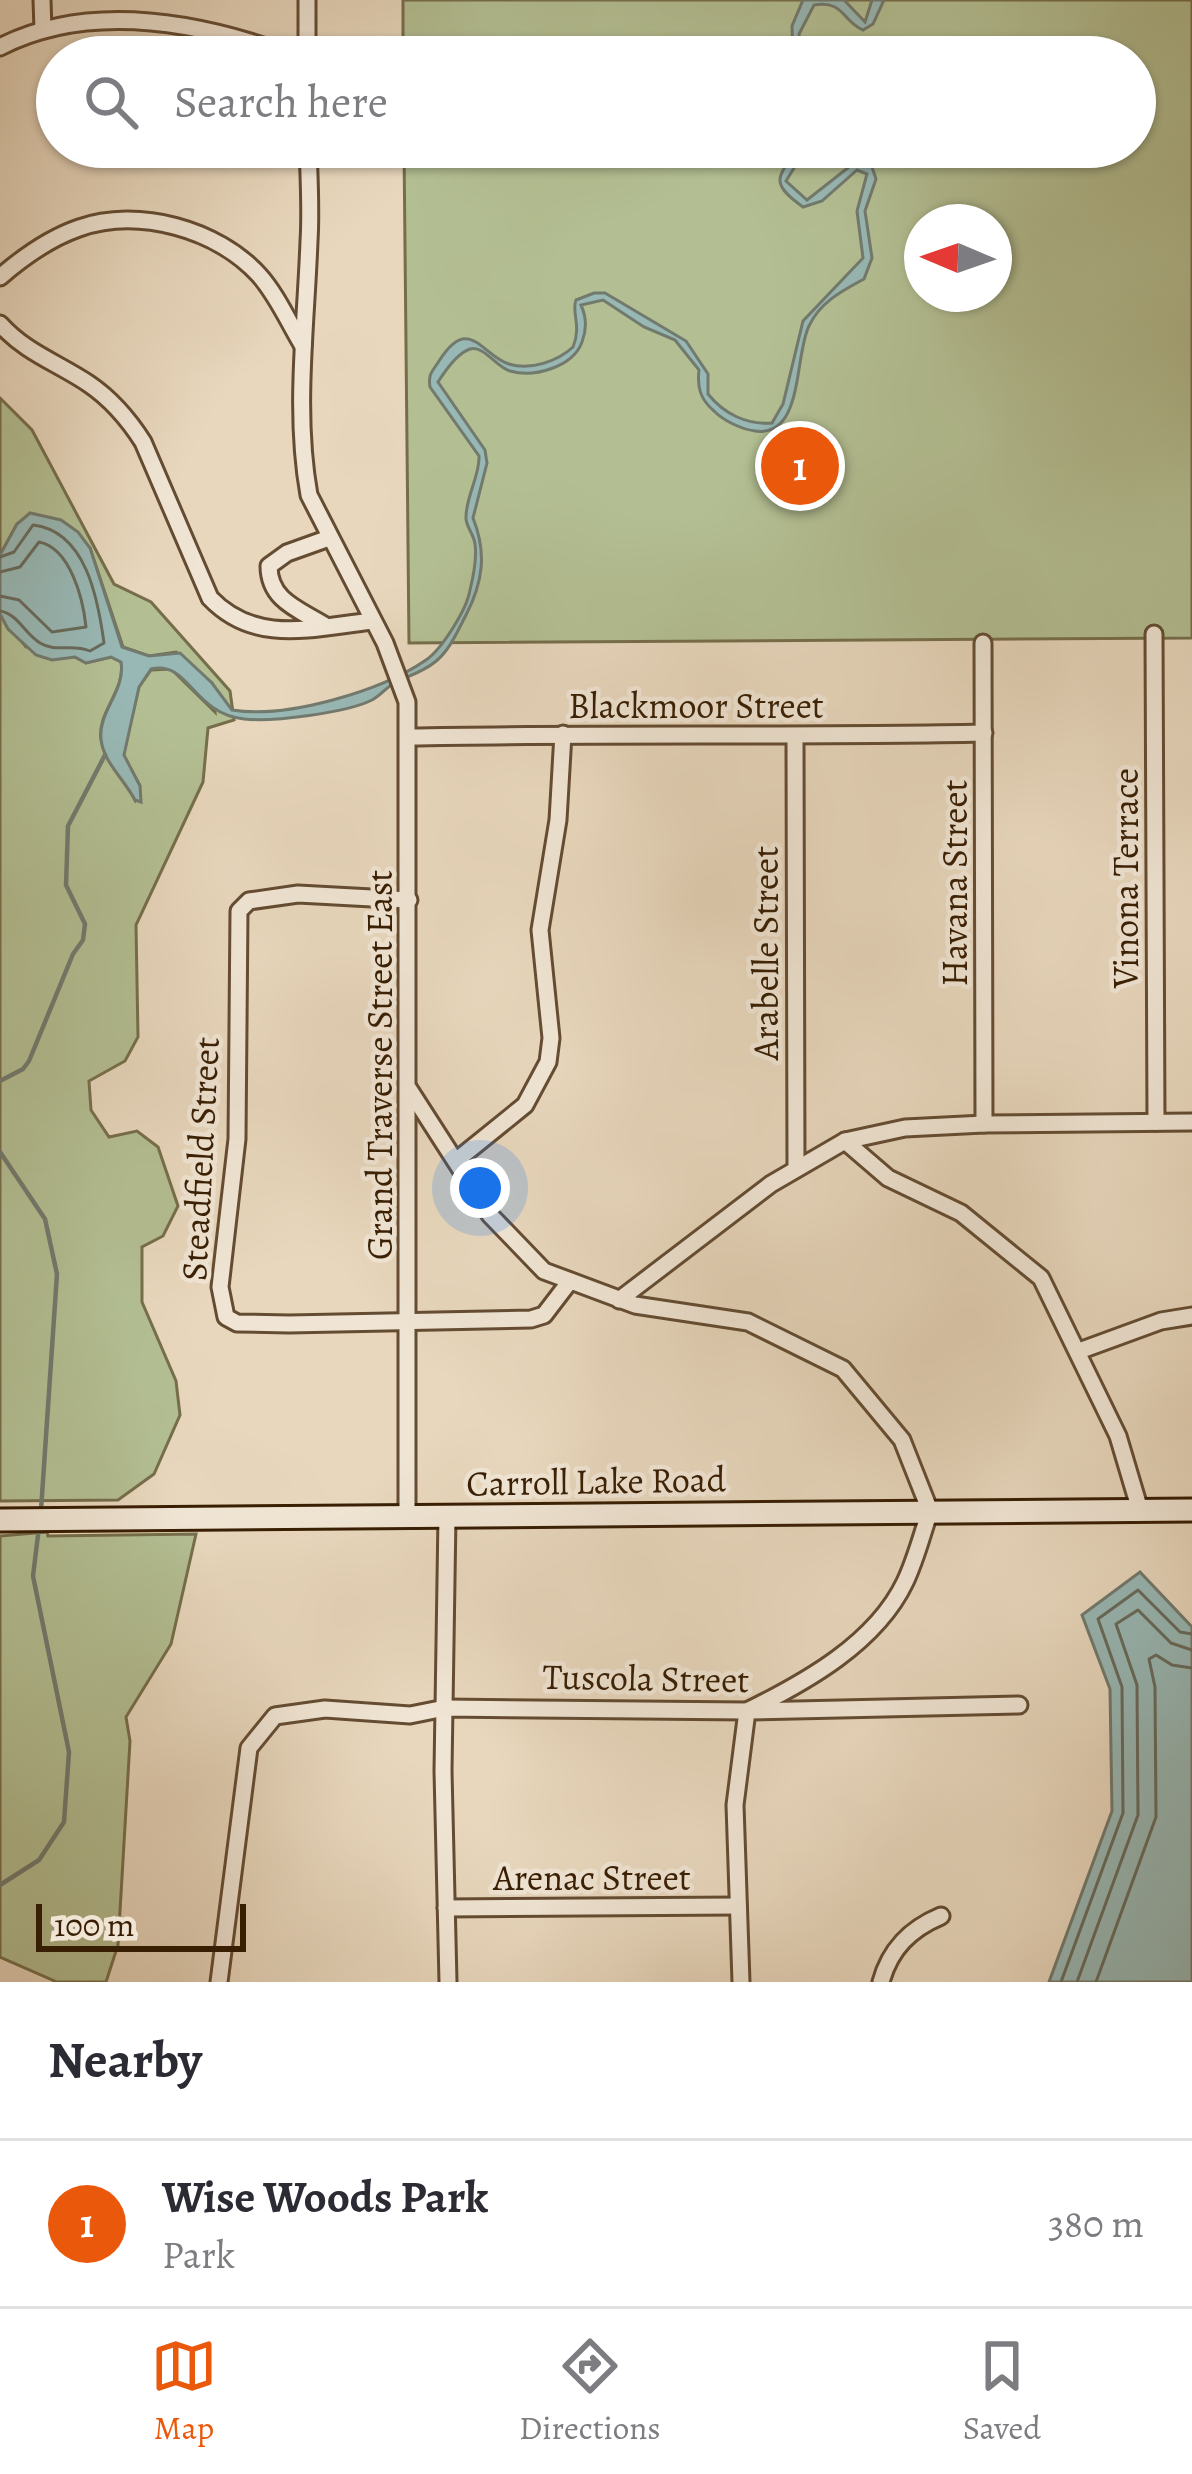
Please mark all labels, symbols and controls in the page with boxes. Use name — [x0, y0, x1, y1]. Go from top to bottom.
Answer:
search box — [36, 36, 1156, 168]
icon: search — [78, 69, 144, 135]
text: Search here — [174, 71, 388, 133]
north arrow — [904, 204, 1012, 312]
pin: 1 — [761, 421, 839, 511]
street label: Blackmoor Street — [568, 681, 824, 730]
street label: Vinona Terrace — [1101, 768, 1150, 989]
street label: Havana Street — [930, 779, 979, 986]
street label: Arabelle Street — [741, 846, 790, 1061]
street label: Grand Traverse Street East — [355, 870, 404, 1260]
street label: Steadfield Street — [169, 1036, 231, 1282]
your location — [450, 1158, 510, 1218]
street label: Carroll Lake Road — [466, 1454, 727, 1508]
street label: Tuscola Street — [542, 1652, 750, 1704]
street label: Arenac Street — [492, 1853, 691, 1902]
scale bar — [36, 1898, 246, 1951]
text: 100 m — [54, 1902, 134, 1947]
text: Nearby — [48, 2025, 202, 2095]
text: Wise Woods Park — [162, 2166, 488, 2228]
text: 1 — [80, 2197, 94, 2250]
text: 380 m — [1048, 2197, 1144, 2250]
text: Park — [162, 2228, 235, 2281]
tab: Map — [151, 2333, 217, 2450]
tab: Directions — [519, 2333, 661, 2450]
tab: Saved — [963, 2333, 1041, 2450]

